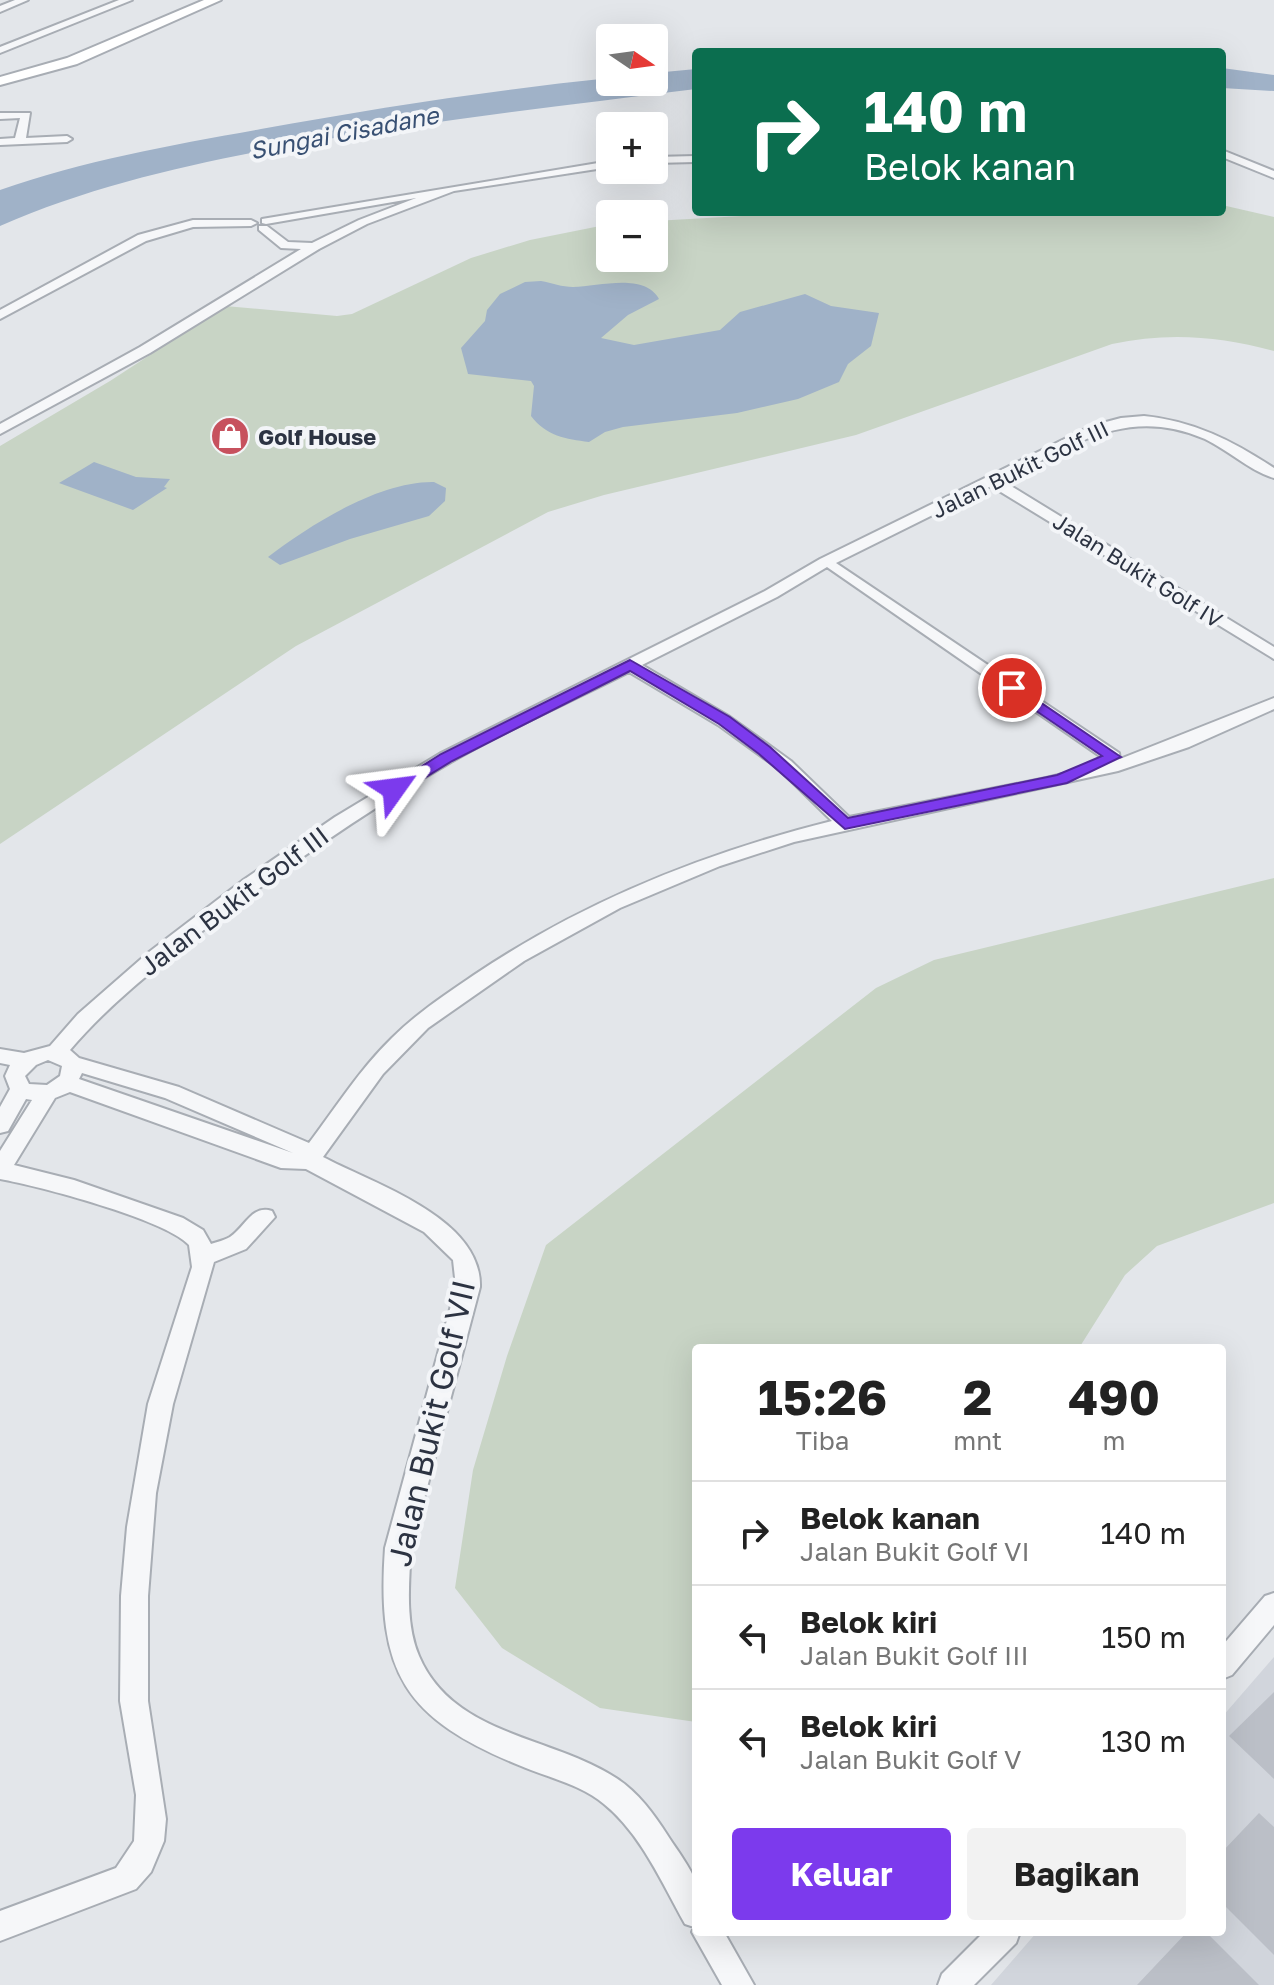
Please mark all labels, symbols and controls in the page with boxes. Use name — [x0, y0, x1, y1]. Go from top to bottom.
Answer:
north arrow — [596, 24, 668, 96]
map controls — [596, 24, 668, 272]
text: 140 m — [864, 77, 1027, 144]
icon: right — [732, 80, 836, 184]
water label: Sungai Cisadane — [247, 99, 443, 165]
button: + — [596, 112, 668, 184]
text: Belok kanan — [864, 145, 1076, 188]
button: − — [596, 200, 668, 272]
street label: Jalan Bukit Golf III — [927, 414, 1113, 524]
shop icon: Golf House — [209, 415, 251, 457]
place label: Golf House — [258, 423, 376, 450]
street label: Jalan Bukit Golf IV — [1048, 507, 1228, 633]
pin — [978, 654, 1046, 722]
icon: arrive — [990, 666, 1034, 710]
position arrow — [352, 747, 436, 831]
street label: Jalan Bukit Golf III — [133, 820, 335, 982]
street label: Jalan Bukit Golf VII — [380, 1276, 482, 1570]
text: 15:26 — [758, 1368, 887, 1426]
text: 2 — [963, 1368, 992, 1426]
text: 490 — [1068, 1368, 1160, 1426]
text: Tiba — [796, 1425, 849, 1456]
text: mnt — [953, 1425, 1002, 1456]
text: m — [1103, 1425, 1126, 1456]
text: Belok kanan — [800, 1500, 980, 1536]
icon: right — [732, 1511, 776, 1555]
text: 140 m — [1101, 1515, 1186, 1551]
text: Jalan Bukit Golf VI — [800, 1536, 1030, 1567]
text: Belok kiri — [800, 1604, 937, 1640]
icon: left — [732, 1615, 776, 1659]
text: 150 m — [1101, 1619, 1186, 1655]
text: Jalan Bukit Golf III — [800, 1640, 1029, 1671]
text: Belok kiri — [800, 1708, 937, 1744]
icon: left — [732, 1719, 776, 1763]
text: 130 m — [1101, 1723, 1186, 1759]
text: Jalan Bukit Golf V — [800, 1744, 1021, 1775]
button: Keluar — [732, 1828, 951, 1920]
button: Bagikan — [967, 1828, 1186, 1920]

